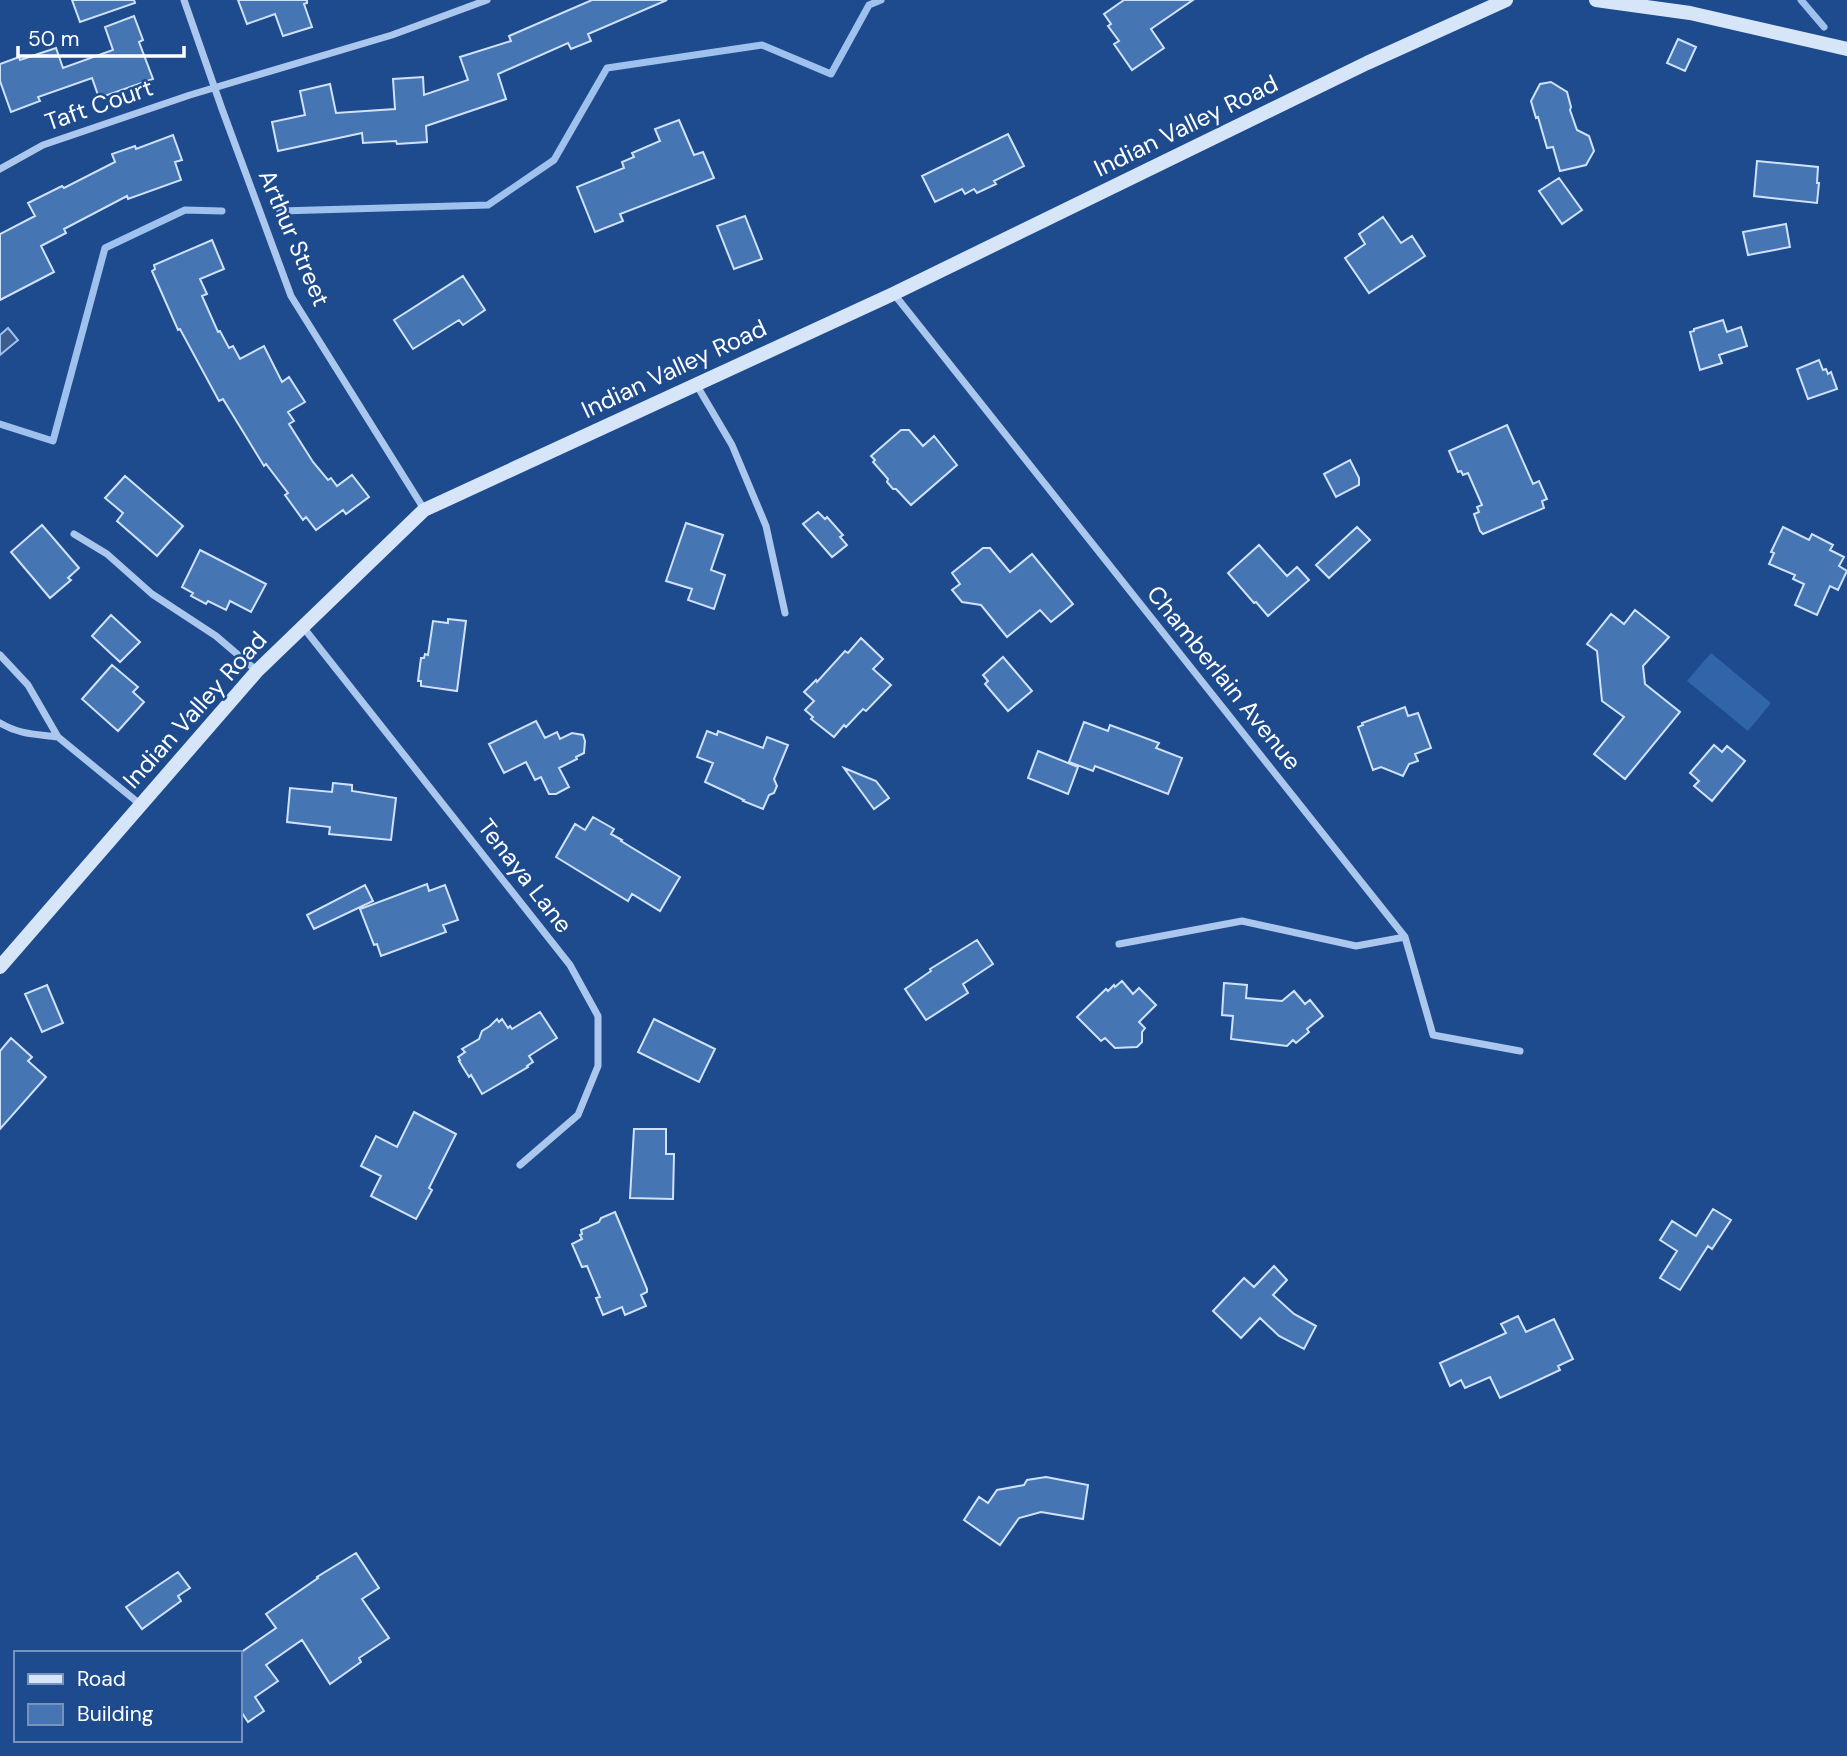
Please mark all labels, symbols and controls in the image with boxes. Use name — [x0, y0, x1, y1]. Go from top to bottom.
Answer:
scale bar — [18, 14, 184, 58]
text: 50 m — [28, 25, 79, 53]
street label: Indian Valley Road — [1089, 68, 1283, 183]
street label: Taft Court — [41, 72, 157, 137]
street label: Arthur Street — [252, 165, 337, 311]
street label: Indian Valley Road — [576, 312, 771, 425]
street label: Chamberlain Avenue — [1140, 579, 1308, 776]
street label: Indian Valley Road — [116, 625, 273, 795]
street label: Tenaya Lane — [471, 812, 580, 939]
legend — [14, 1651, 242, 1742]
text: Road — [77, 1665, 126, 1693]
text: Building — [77, 1700, 154, 1728]

